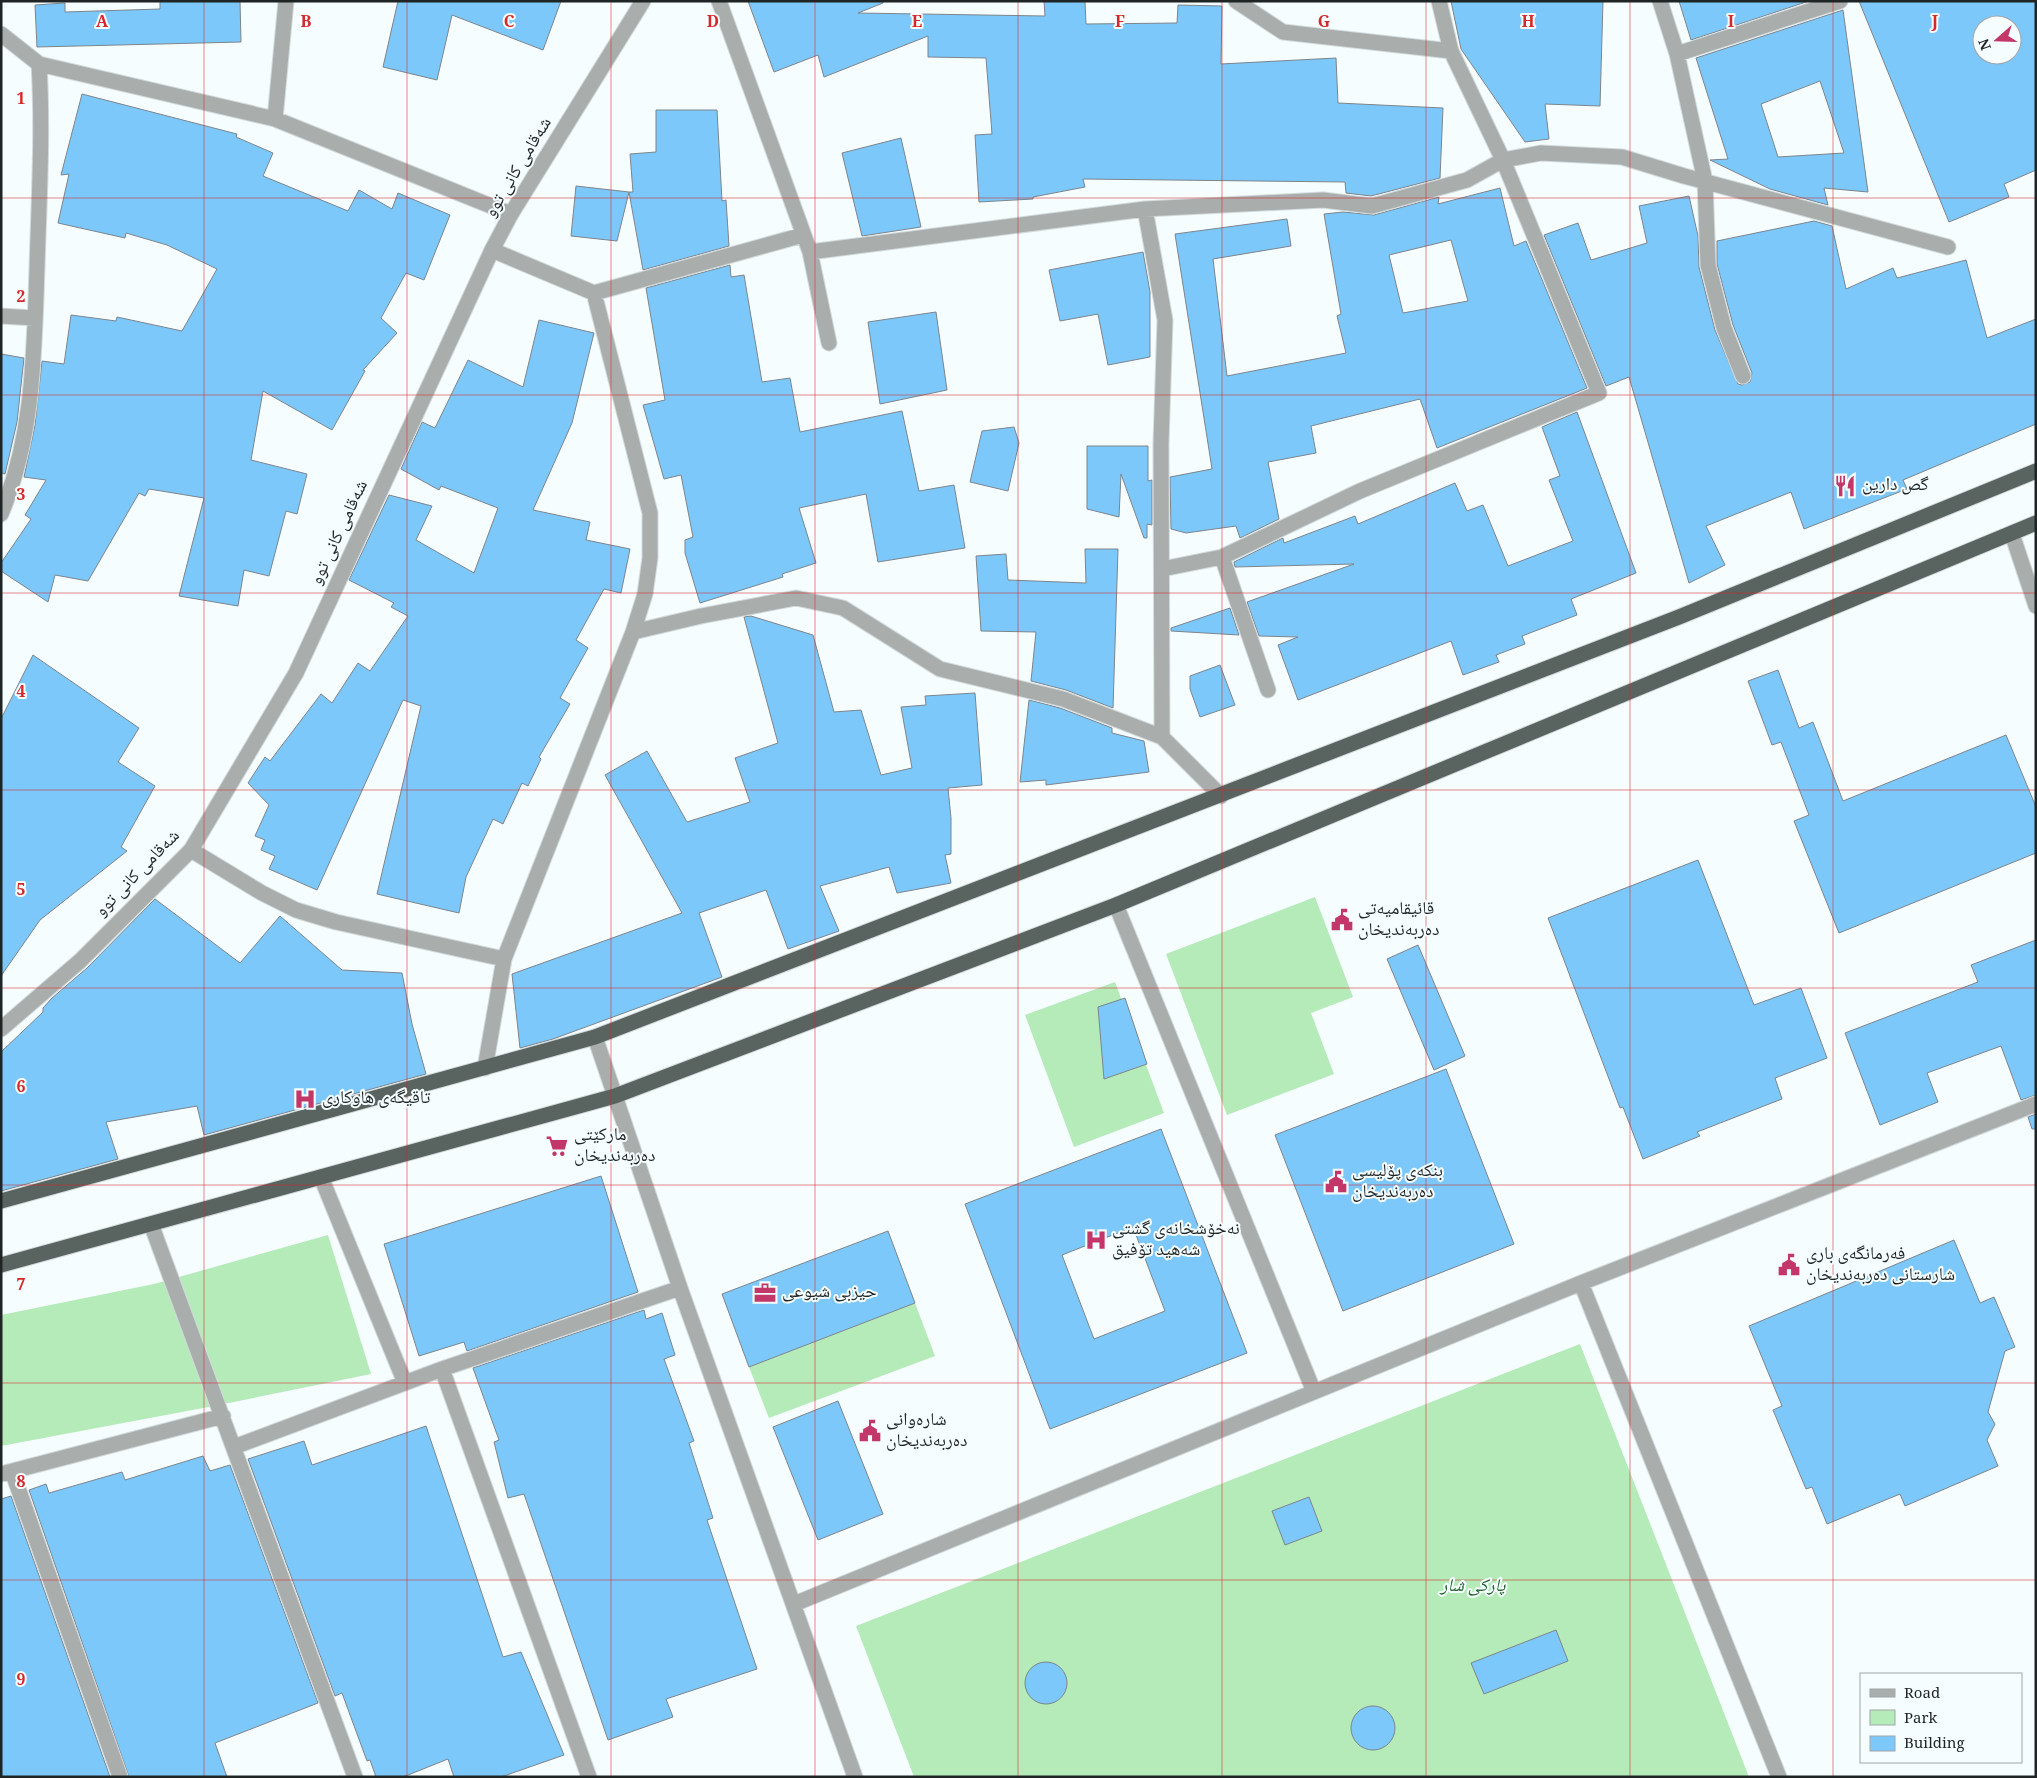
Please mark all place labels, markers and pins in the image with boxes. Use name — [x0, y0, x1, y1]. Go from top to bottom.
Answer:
place label: گص دارین — [1862, 471, 1929, 501]
restaurant icon: گص دارین — [1832, 473, 1858, 499]
place label: قائیقامیەتی دەربەندیخان — [1358, 895, 1440, 946]
public building icon: قائیقامیەتی دەربەندیخان — [1329, 907, 1355, 933]
place label: تاقیگەی هاوکاری — [322, 1084, 431, 1114]
hospital icon: تاقیگەی هاوکاری — [292, 1086, 318, 1112]
place label: مارکێتی دەربەندیخان — [574, 1121, 656, 1172]
supermarket icon: مارکێتی دەربەندیخان — [544, 1133, 570, 1159]
place label: بنکەی پۆلیسی دەربەندیخان — [1352, 1157, 1443, 1208]
public building icon: بنکەی پۆلیسی دەربەندیخان — [1323, 1169, 1349, 1195]
place label: نەخۆشخانەی گشتی شەهید تۆفیق — [1112, 1215, 1240, 1266]
hospital icon: نەخۆشخانەی گشتی شەهید تۆفیق — [1083, 1227, 1109, 1253]
place label: فەرمانگەی باری شارستانی دەربەندیخان — [1806, 1240, 1955, 1291]
public building icon: فەرمانگەی باری شارستانی دەربەندیخان — [1776, 1252, 1802, 1278]
place label: حیزبی شیوعی — [782, 1278, 877, 1308]
office icon: حیزبی شیوعی — [752, 1280, 778, 1306]
place label: شارەوانی دەربەندیخان — [886, 1406, 968, 1457]
public building icon: شارەوانی دەربەندیخان — [857, 1418, 883, 1444]

